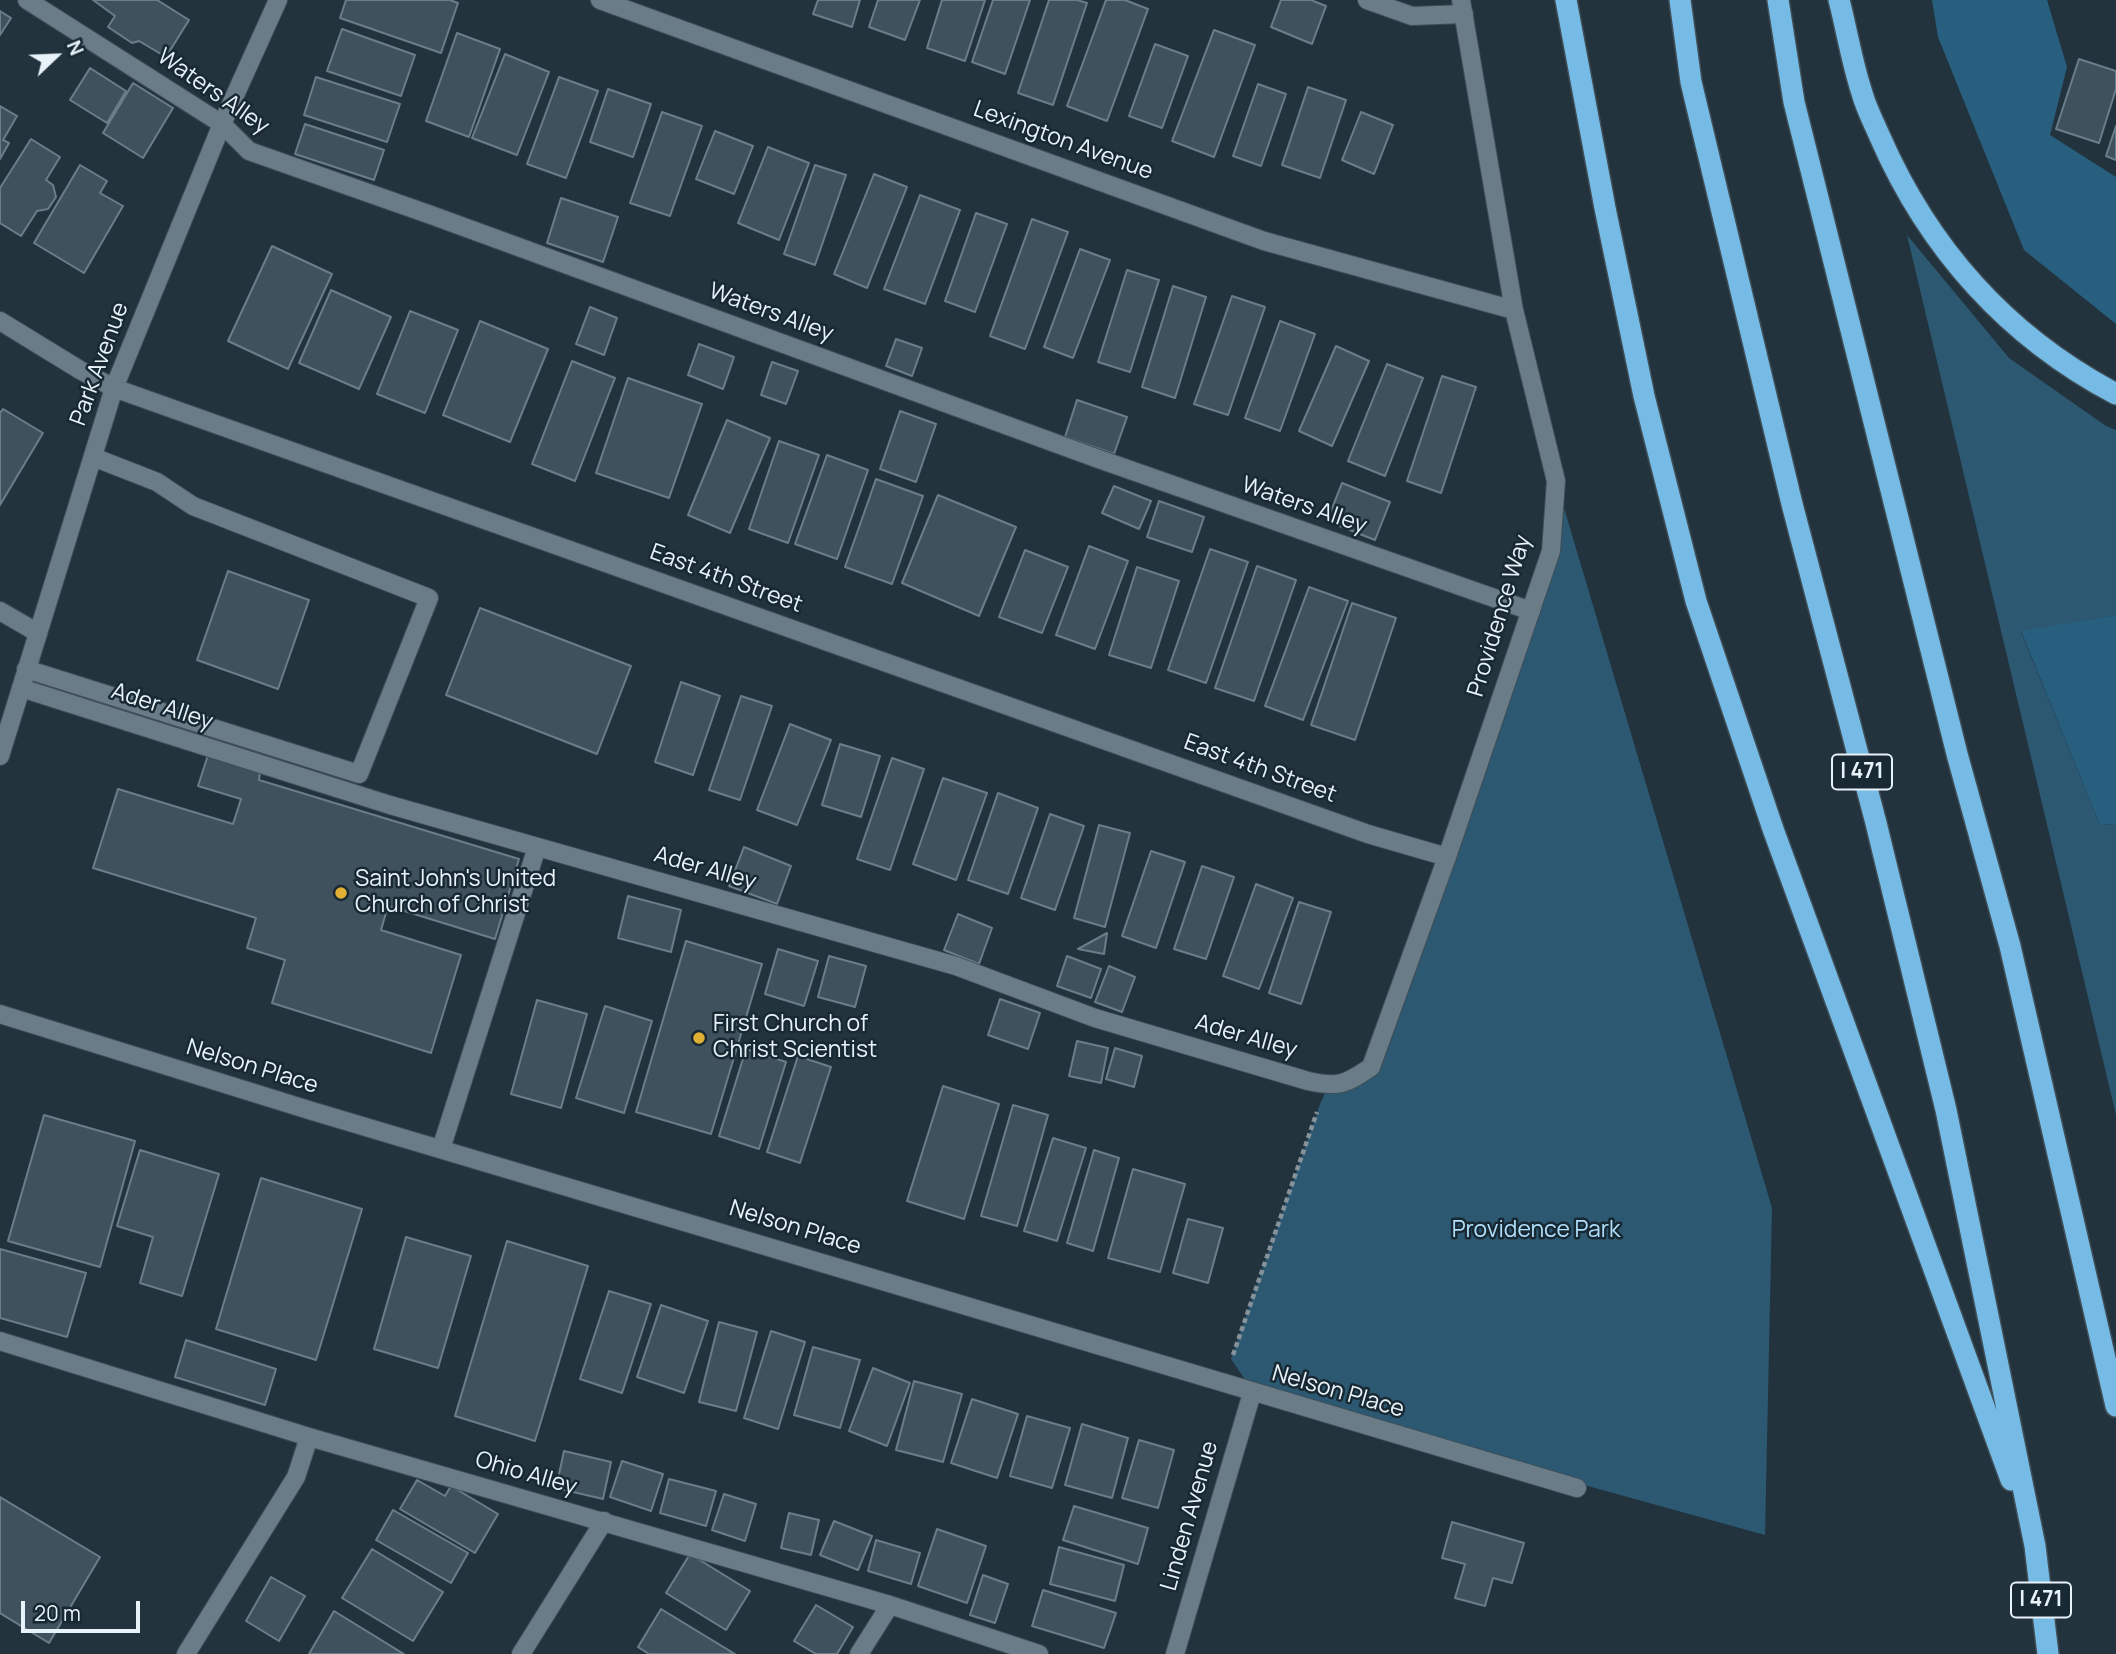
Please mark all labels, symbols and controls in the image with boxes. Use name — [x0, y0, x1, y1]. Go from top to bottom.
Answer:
north arrow — [21, 21, 91, 91]
text: N — [61, 36, 90, 59]
street label: Waters Alley — [152, 43, 274, 141]
street label: Lexington Avenue — [970, 96, 1156, 186]
street label: Waters Alley — [705, 278, 837, 348]
street label: Park Avenue — [65, 299, 135, 429]
street label: Waters Alley — [1238, 472, 1370, 540]
street label: Providence Way — [1462, 532, 1538, 700]
street label: East 4th Street — [646, 539, 806, 619]
street label: Ader Alley — [108, 678, 216, 736]
street label: East 4th Street — [1180, 729, 1340, 809]
road number: I 471 — [1832, 754, 1892, 790]
street label: Ader Alley — [651, 841, 759, 897]
place label: Saint John's United Church of Christ — [355, 866, 556, 920]
marker: Saint John's United Church of Christ — [333, 885, 349, 901]
street label: Ader Alley — [1192, 1009, 1300, 1065]
place label: First Church of Christ Scientist — [713, 1011, 877, 1065]
marker: First Church of Christ Scientist — [691, 1030, 707, 1046]
street label: Nelson Place — [183, 1034, 321, 1100]
street label: Nelson Place — [726, 1195, 864, 1261]
park label: Providence Park — [1452, 1217, 1620, 1245]
street label: Nelson Place — [1269, 1360, 1407, 1424]
street label: Linden Avenue — [1155, 1438, 1225, 1594]
street label: Ohio Alley — [472, 1446, 580, 1502]
road number: I 471 — [2011, 1582, 2071, 1618]
scale bar — [24, 1588, 144, 1632]
text: 20 m — [34, 1599, 81, 1627]

